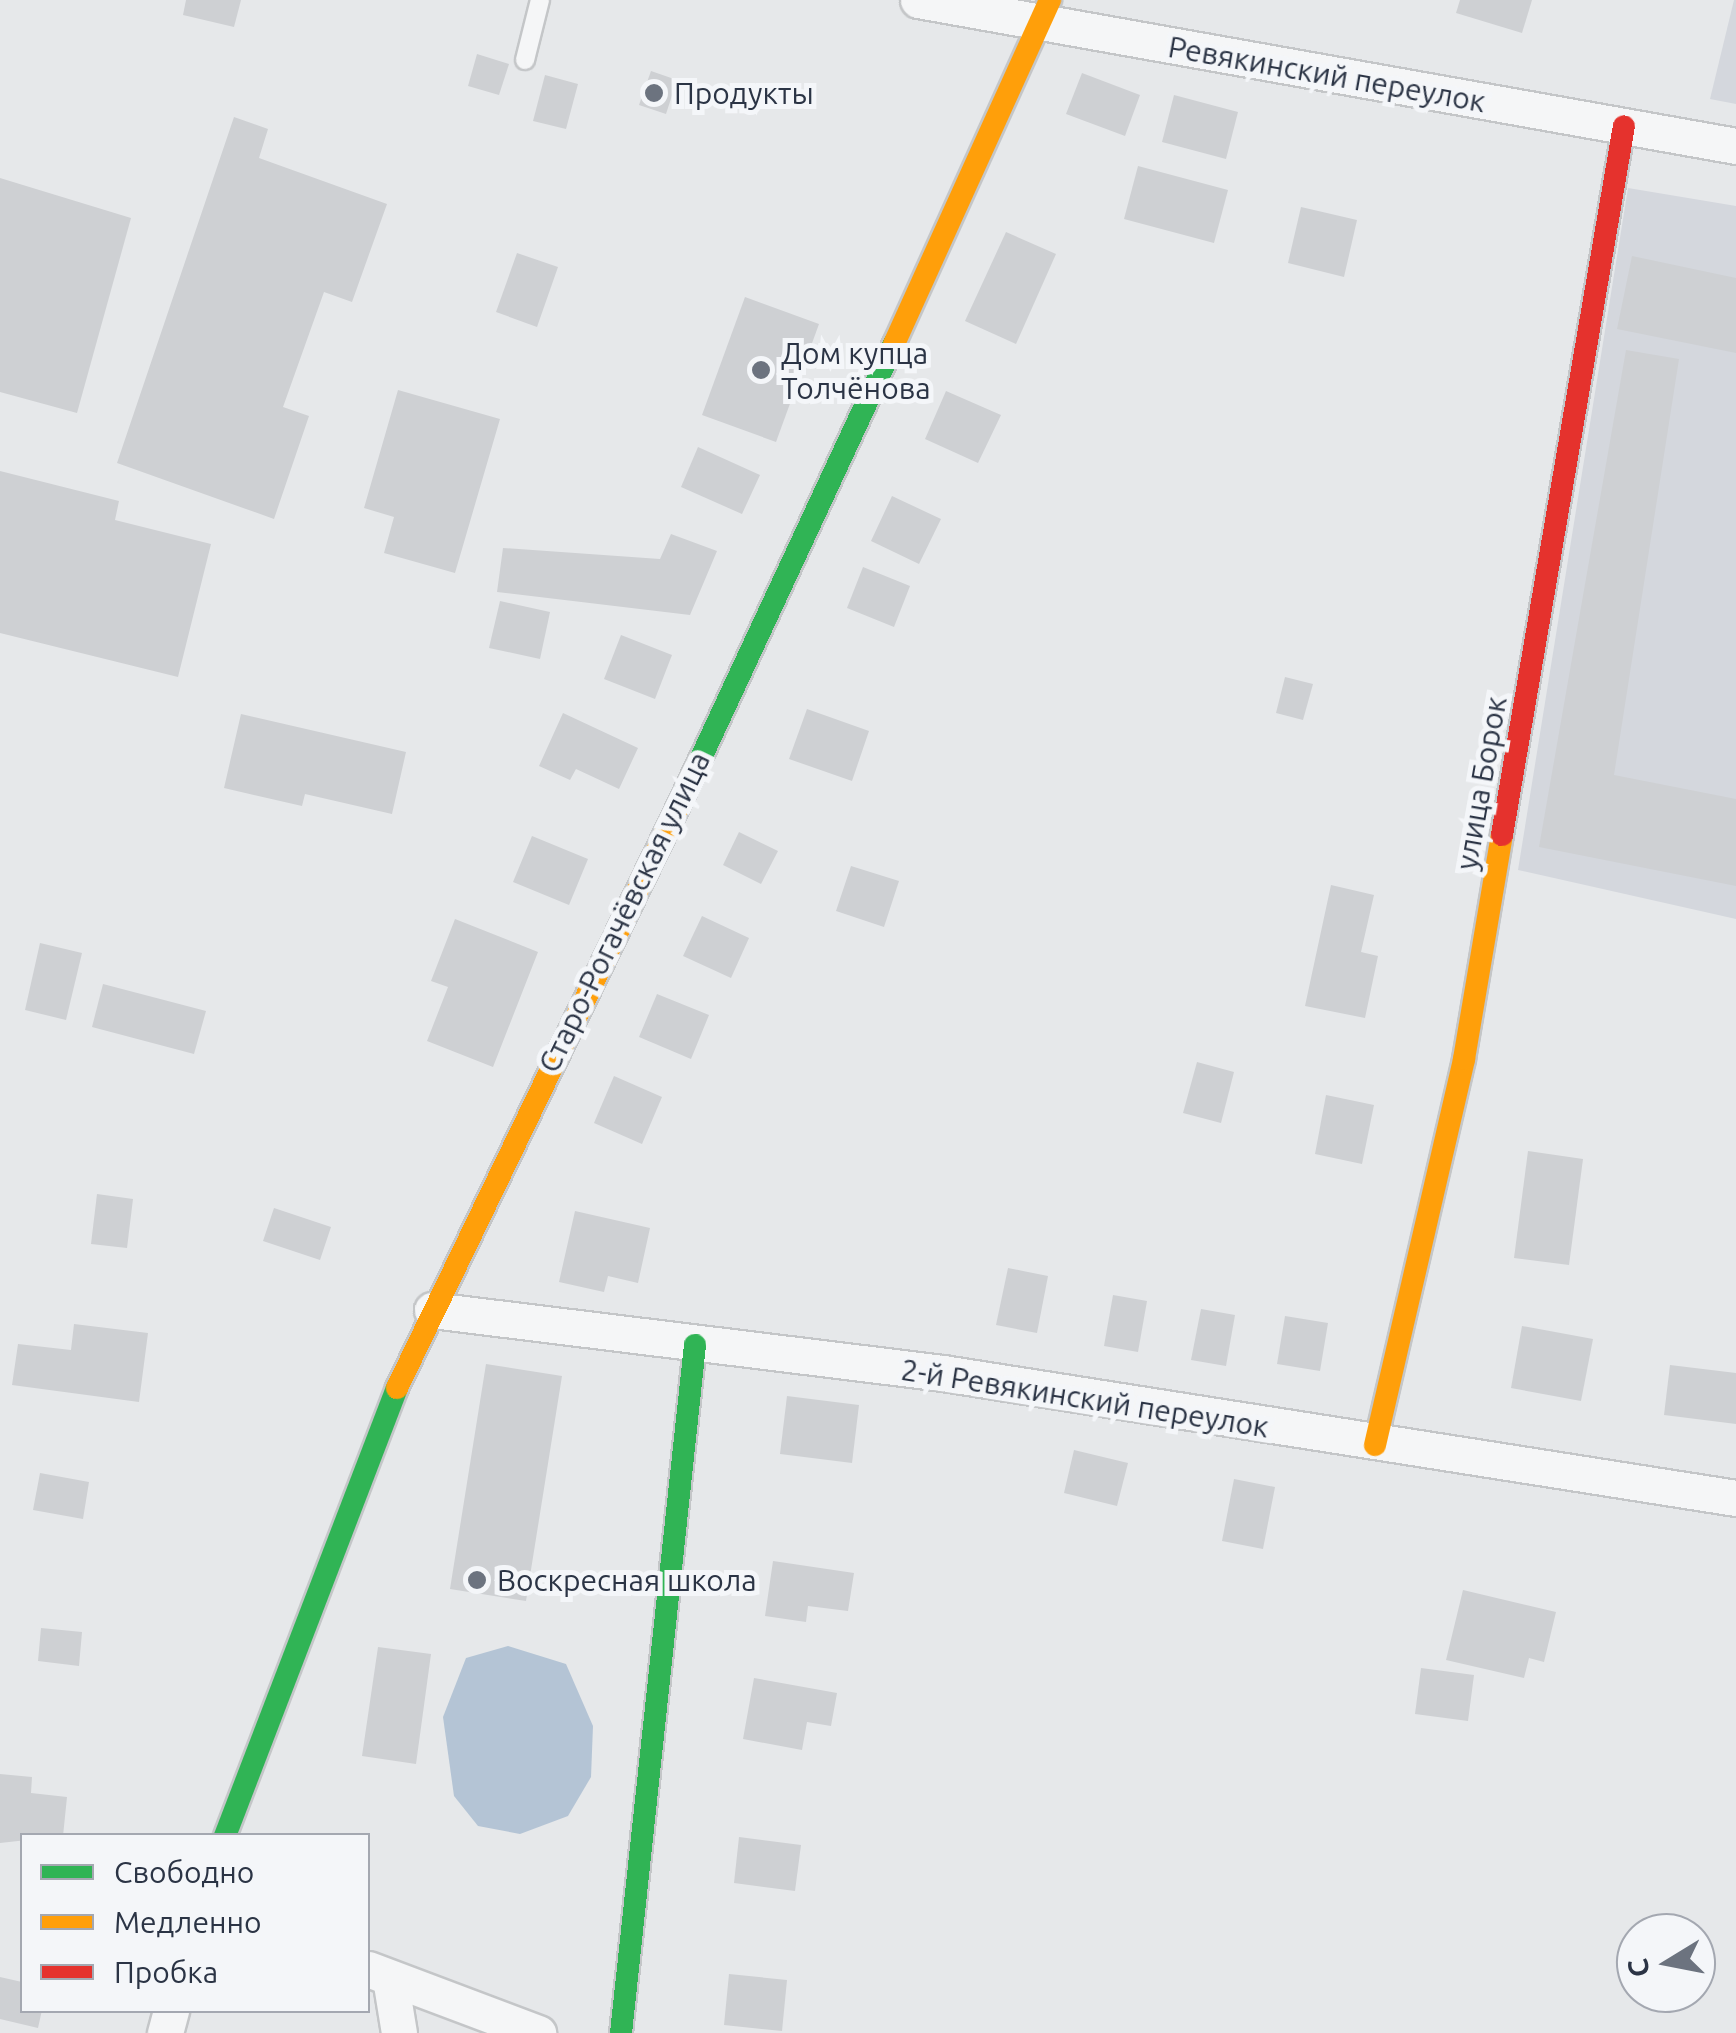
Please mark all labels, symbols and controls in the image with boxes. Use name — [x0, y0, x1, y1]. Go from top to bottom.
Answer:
street label: Ревякинский переулок — [1166, 28, 1488, 120]
place label: Продукты — [674, 75, 814, 111]
marker: Продукты — [643, 82, 665, 104]
place label: Дом купца Толчёнова — [781, 335, 931, 406]
marker: Дом купца Толчёнова — [750, 359, 772, 381]
street label: улица Борок — [1448, 693, 1514, 873]
street label: Старо-Рогачёвская улица — [531, 746, 717, 1078]
street label: 2-й Ревякинский переулок — [899, 1351, 1271, 1445]
place label: Воскресная школа — [497, 1562, 757, 1598]
marker: Воскресная школа — [466, 1569, 488, 1591]
legend — [20, 1833, 370, 2013]
text: Свободно — [114, 1855, 254, 1889]
text: Медленно — [114, 1905, 262, 1939]
north arrow — [1616, 1913, 1716, 2013]
text: Пробка — [114, 1955, 218, 1989]
text: С — [1621, 1956, 1655, 1979]

